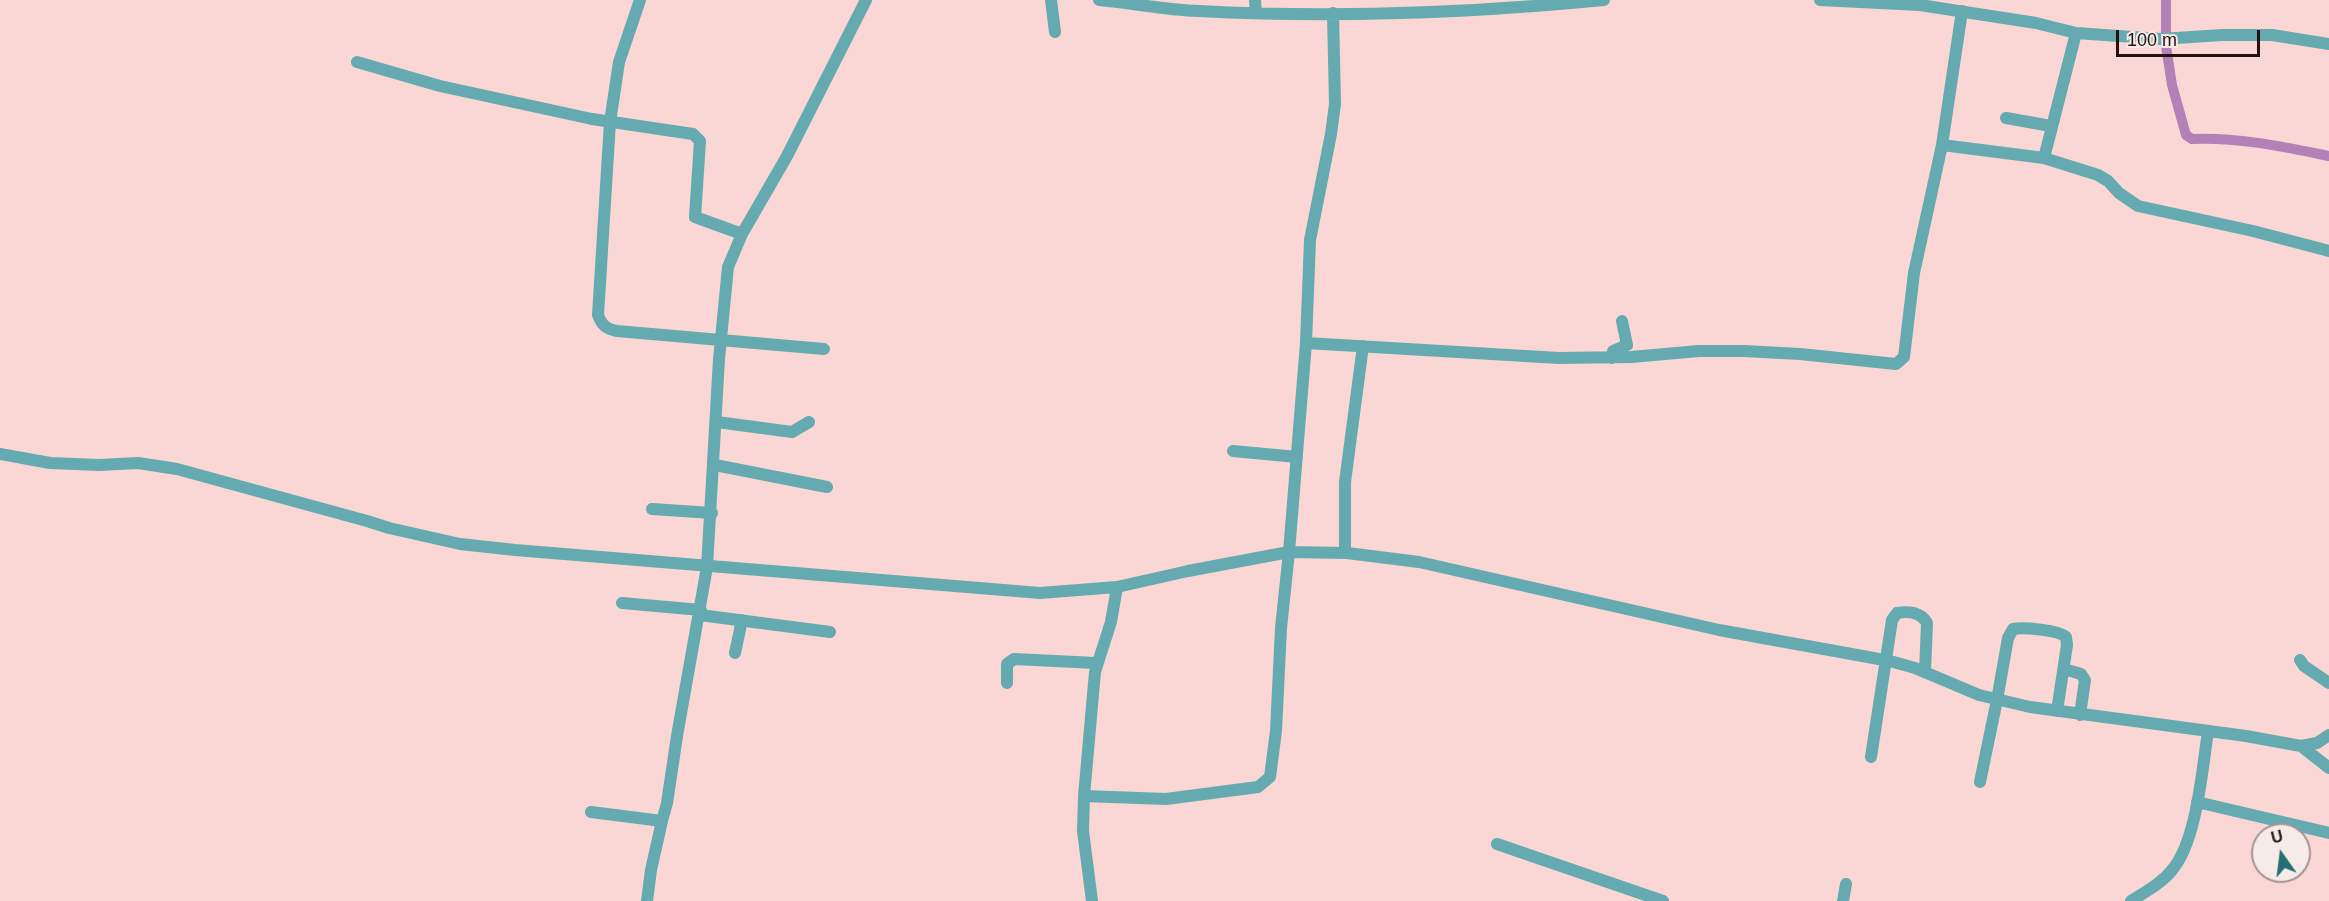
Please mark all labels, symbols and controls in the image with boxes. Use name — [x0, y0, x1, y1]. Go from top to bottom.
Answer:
scale bar — [2119, 18, 2263, 56]
text: 100 m — [2127, 30, 2177, 50]
north arrow — [2251, 823, 2311, 883]
text: U — [2269, 827, 2285, 847]

